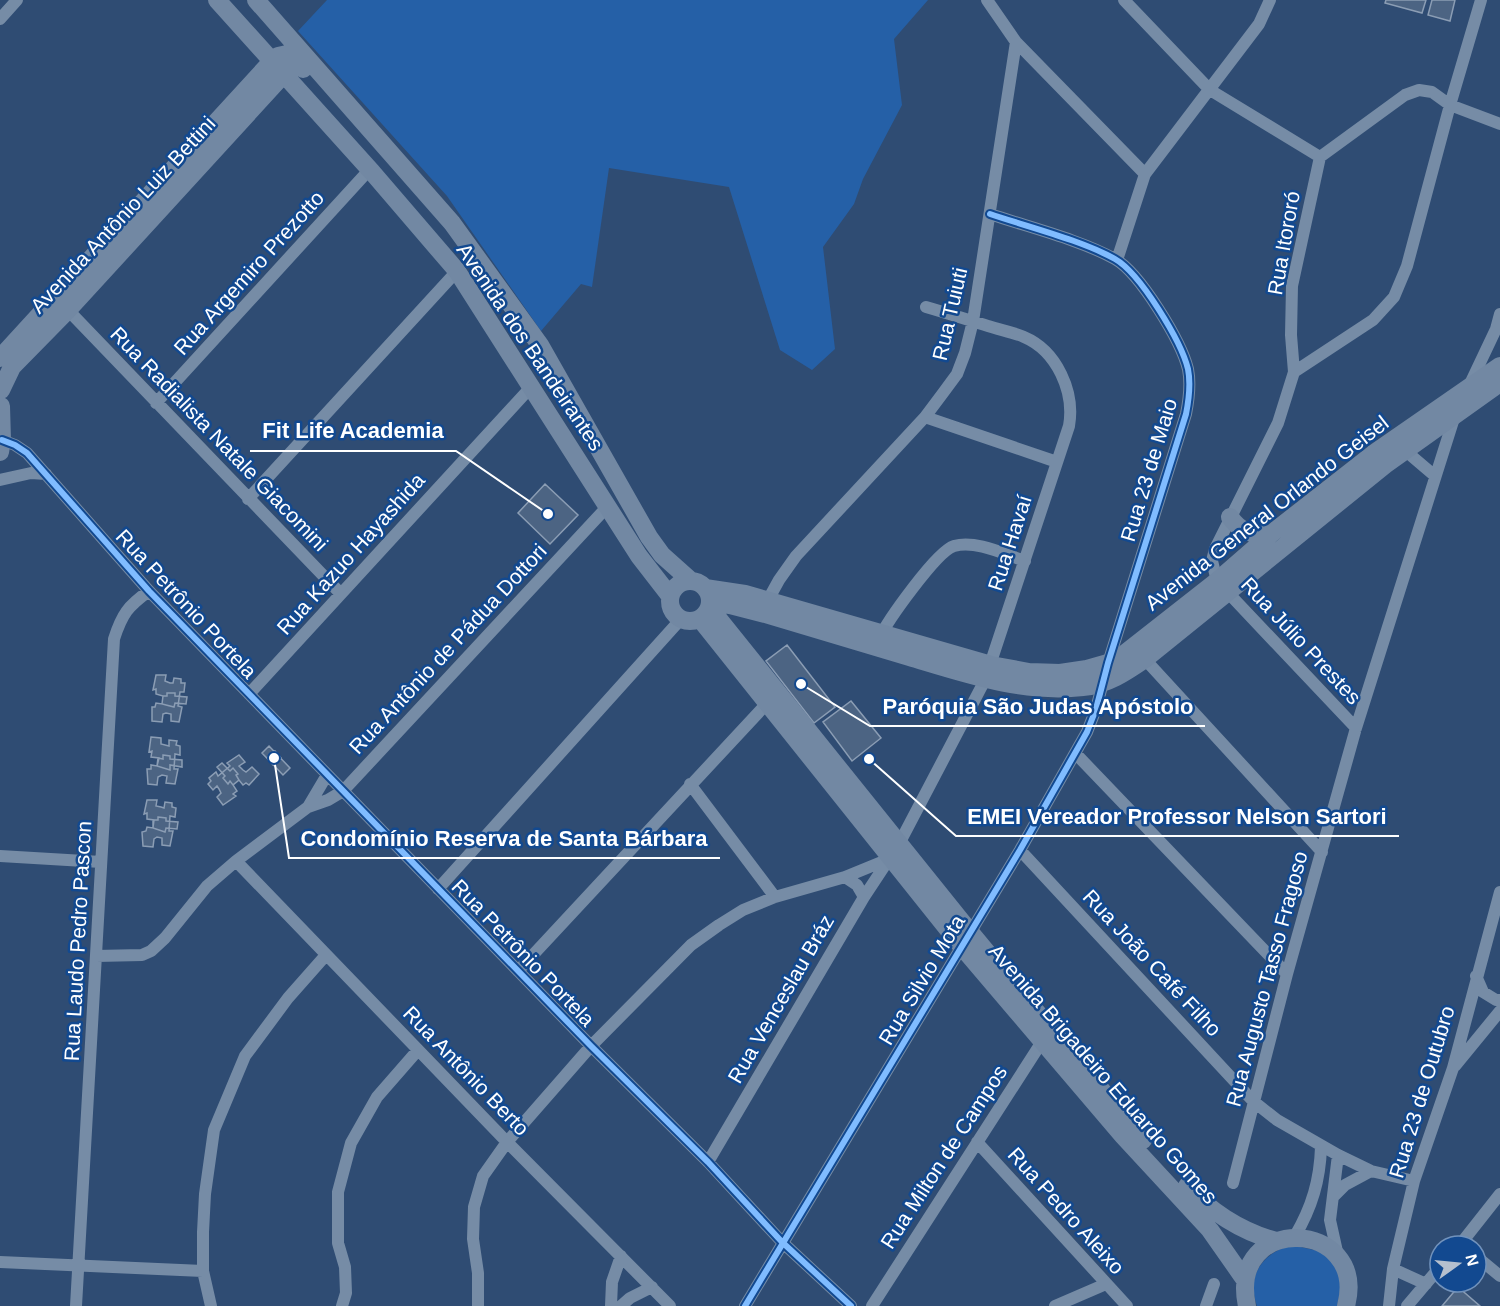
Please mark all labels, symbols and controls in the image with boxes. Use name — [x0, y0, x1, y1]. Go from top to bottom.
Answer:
street label: Avenida Antônio Luiz Bettini — [26, 112, 220, 318]
street label: Rua Argemiro Prezotto — [169, 186, 328, 359]
street label: Rua Itororó — [1263, 189, 1304, 297]
street label: Avenida dos Bandeirantes — [452, 239, 608, 455]
street label: Rua Tuiuti — [928, 265, 971, 363]
street label: Rua Radialista Natale Giacomini — [106, 322, 333, 555]
street label: Rua 23 de Maio — [1116, 396, 1181, 544]
callout: Fit Life Academia — [250, 411, 456, 451]
street label: Avenida General Orlando Geisel — [1141, 411, 1393, 615]
text: Fit Life Academia — [262, 418, 444, 443]
street label: Rua Kazuo Hayashida — [272, 468, 429, 639]
street label: Rua Havaí — [983, 492, 1036, 594]
street label: Rua Petrônio Portela — [111, 525, 261, 683]
street label: Rua Antônio de Pádua Dottori — [344, 539, 551, 758]
street label: Rua Júlio Prestes — [1237, 573, 1366, 709]
callout: Paróquia São Judas Apóstolo — [870, 686, 1205, 726]
text: Paróquia São Judas Apóstolo — [883, 694, 1193, 719]
callout: EMEI Vereador Professor Nelson Sartori — [956, 796, 1399, 836]
text: EMEI Vereador Professor Nelson Sartori — [967, 804, 1387, 829]
callout: Condomínio Reserva de Santa Bárbara — [289, 818, 720, 858]
street label: Rua Laudo Pedro Pascon — [60, 820, 95, 1062]
text: Condomínio Reserva de Santa Bárbara — [300, 826, 708, 851]
street label: Rua Augusto Tasso Fragoso — [1221, 849, 1312, 1109]
street label: Rua Petrônio Portela — [447, 875, 600, 1031]
street label: Rua João Café Filho — [1079, 885, 1226, 1041]
street label: Rua Venceslau Bráz — [723, 911, 838, 1087]
street label: Rua Silvio Mota — [874, 911, 969, 1049]
street label: Avenida Brigadeiro Eduardo Gomes — [985, 939, 1222, 1208]
street label: Rua Antônio Berto — [399, 1001, 534, 1140]
street label: Rua 23 de Outubro — [1384, 1003, 1459, 1181]
street label: Rua Milton de Campos — [876, 1061, 1011, 1253]
street label: Rua Pedro Aleixo — [1004, 1143, 1129, 1279]
north arrow — [1428, 1234, 1488, 1294]
text: N — [1462, 1252, 1482, 1268]

